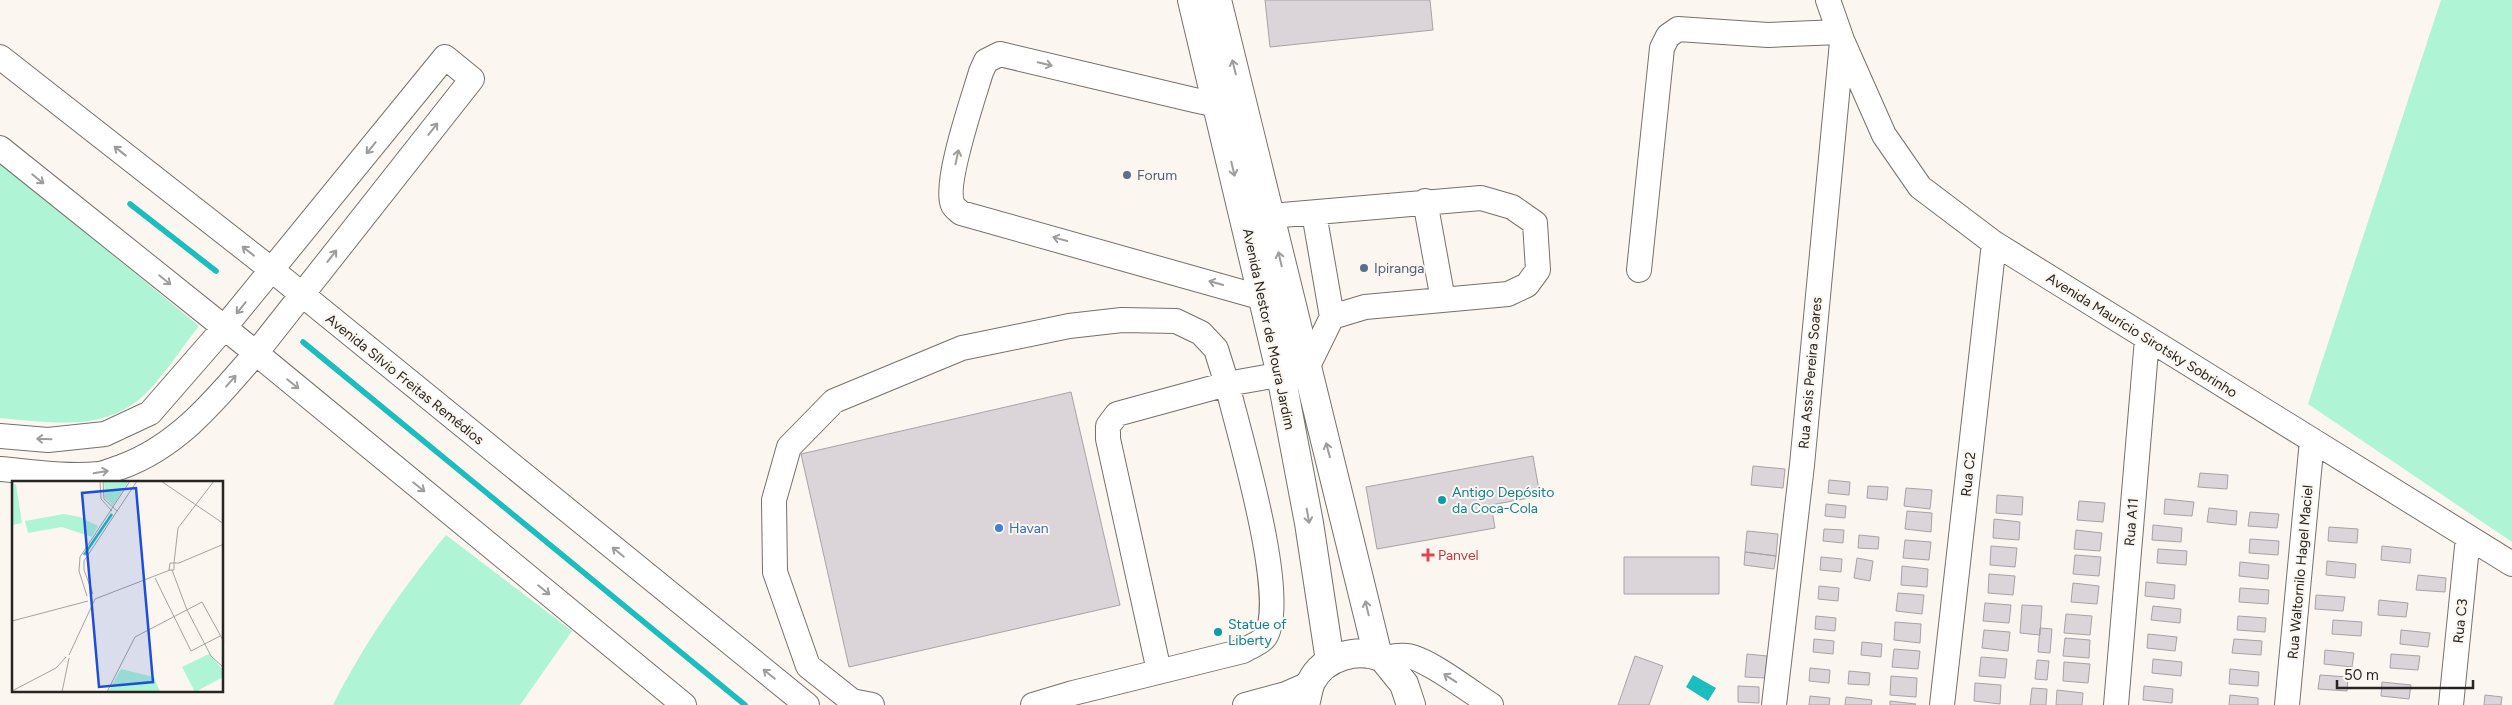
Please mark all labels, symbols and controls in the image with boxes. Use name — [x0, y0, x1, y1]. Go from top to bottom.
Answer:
one-way arrow — [1228, 59, 1238, 75]
one-way arrow — [1037, 60, 1053, 69]
one-way arrow — [427, 123, 438, 136]
one-way arrow — [365, 141, 376, 154]
one-way arrow — [114, 145, 127, 156]
one-way arrow — [953, 150, 962, 166]
one-way arrow — [1229, 161, 1239, 177]
place label: Forum — [1137, 167, 1177, 184]
marker: Forum — [1121, 169, 1133, 181]
one-way arrow — [31, 173, 44, 184]
street label: Avenida Nestor de Moura Jardim — [1239, 227, 1298, 431]
one-way arrow — [1052, 234, 1068, 244]
one-way arrow — [241, 246, 254, 257]
one-way arrow — [326, 250, 337, 263]
one-way arrow — [1275, 251, 1284, 267]
place label: Ipiranga — [1374, 260, 1424, 277]
marker: Ipiranga — [1358, 262, 1370, 274]
street label: Avenida Maurício Sirotsky Sobrinho — [2043, 269, 2240, 401]
one-way arrow — [158, 275, 171, 286]
one-way arrow — [1208, 278, 1224, 288]
street label: Rua Assis Pereira Soares — [1795, 296, 1826, 450]
one-way arrow — [235, 301, 246, 314]
street label: Avenida Sílvio Freitas Remédios — [322, 310, 487, 448]
one-way arrow — [225, 375, 237, 388]
one-way arrow — [287, 378, 300, 390]
one-way arrow — [37, 435, 53, 444]
one-way arrow — [1323, 443, 1332, 459]
street label: Rua C2 — [1958, 451, 1979, 497]
one-way arrow — [92, 467, 108, 477]
inset map — [12, 481, 224, 692]
one-way arrow — [412, 482, 425, 493]
place label: Antigo Depósito da Coca-Cola — [1452, 484, 1554, 517]
street label: Rua Waltornilo Hagel Maciel — [2284, 484, 2317, 660]
marker: Antigo Depósito da Coca-Cola — [1436, 494, 1448, 506]
street label: Rua A11 — [2121, 497, 2142, 547]
one-way arrow — [1303, 508, 1313, 524]
place label: Havan — [1009, 520, 1049, 537]
marker: Havan — [993, 522, 1005, 534]
one-way arrow — [612, 547, 625, 558]
place label: Panvel — [1438, 547, 1479, 564]
marker: Panvel — [1422, 549, 1434, 561]
one-way arrow — [538, 585, 551, 596]
street label: Rua C3 — [2450, 598, 2471, 644]
one-way arrow — [1362, 601, 1371, 617]
place label: Statue of Liberty — [1228, 616, 1287, 649]
marker: Statue of Liberty — [1212, 626, 1224, 638]
scale bar — [2337, 658, 2473, 690]
text: 50 m — [2344, 666, 2379, 684]
one-way arrow — [762, 669, 775, 680]
one-way arrow — [1443, 673, 1457, 684]

